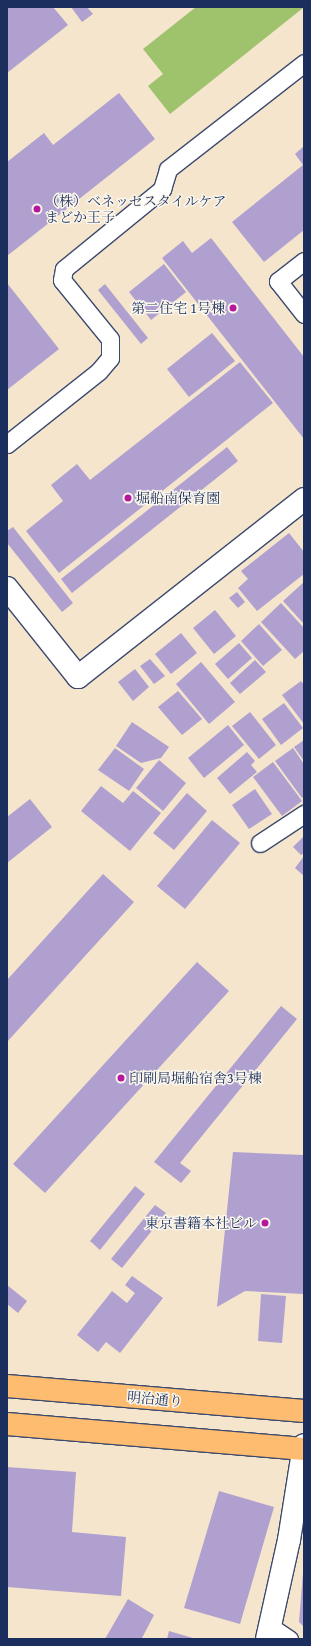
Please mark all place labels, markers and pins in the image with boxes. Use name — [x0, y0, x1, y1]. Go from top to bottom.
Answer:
place label: （株）ベネッセスタイルケア まどか王子 — [45, 193, 227, 226]
marker: （株）ベネッセスタイルケア まどか王子 — [32, 204, 42, 214]
place label: 第二住宅 1号棟 — [131, 300, 225, 316]
marker: 第二住宅 1号棟 — [228, 303, 238, 313]
place label: 堀船南保育園 — [136, 490, 220, 506]
marker: 堀船南保育園 — [123, 493, 133, 503]
place label: 印刷局堀船宿舎3号棟 — [129, 1070, 262, 1086]
marker: 印刷局堀船宿舎3号棟 — [116, 1073, 126, 1083]
place label: 東京書籍本社ビル — [145, 1215, 257, 1231]
marker: 東京書籍本社ビル — [260, 1218, 270, 1228]

